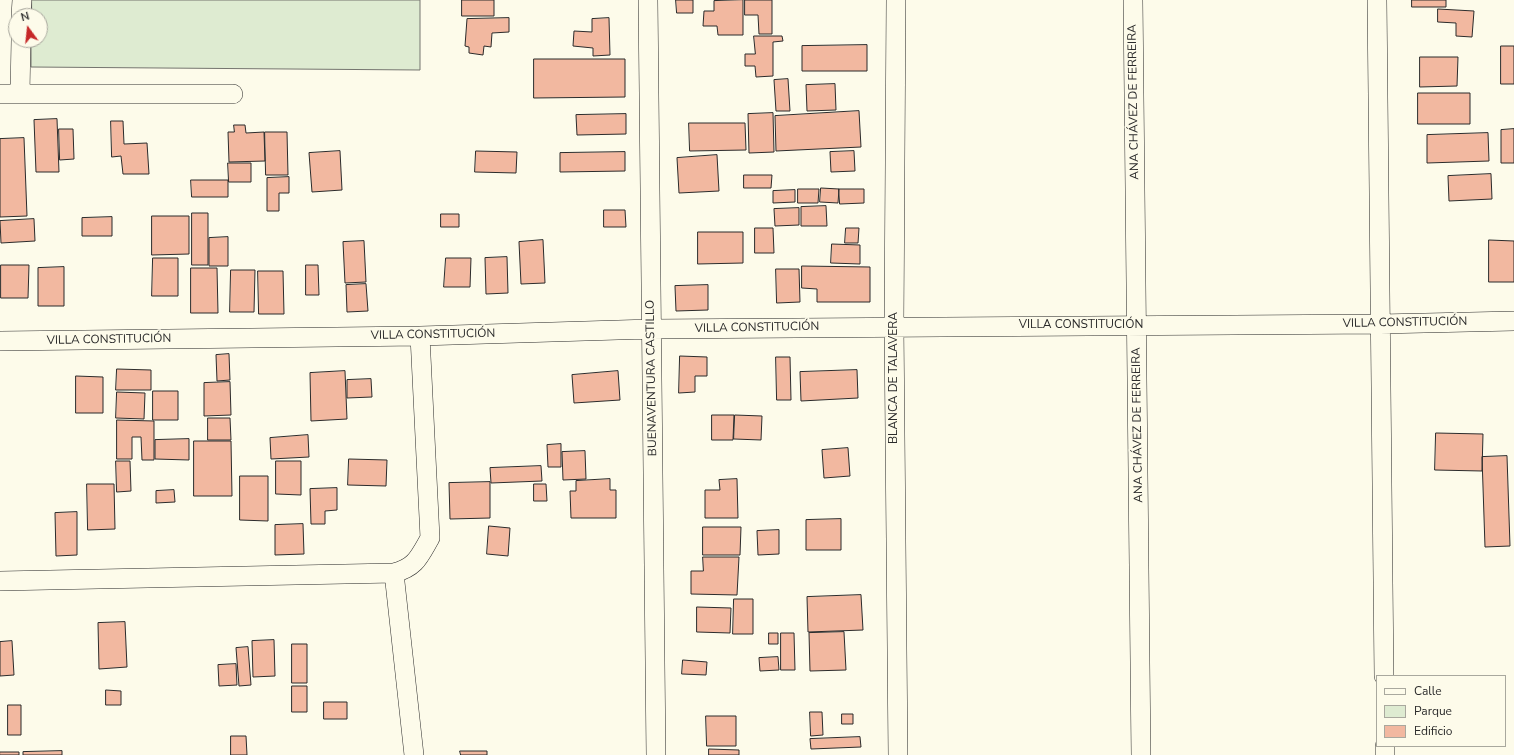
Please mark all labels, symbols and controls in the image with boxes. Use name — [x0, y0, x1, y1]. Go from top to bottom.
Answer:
north arrow — [8, 8, 48, 48]
text: N — [19, 9, 31, 25]
street label: ANA CHÁVEZ DE FERREIRA — [1125, 24, 1143, 180]
street label: BUENAVENTURA CASTILLO — [643, 300, 661, 456]
street label: BLANCA DE TALAVERA — [887, 312, 901, 444]
street label: VILLA CONSTITUCIÓN — [1343, 315, 1467, 331]
street label: VILLA CONSTITUCIÓN — [1019, 318, 1143, 332]
street label: VILLA CONSTITUCIÓN — [695, 320, 819, 336]
street label: VILLA CONSTITUCIÓN — [371, 327, 495, 343]
street label: VILLA CONSTITUCIÓN — [47, 332, 171, 348]
street label: ANA CHÁVEZ DE FERREIRA — [1129, 347, 1147, 503]
legend — [1376, 675, 1506, 747]
text: Calle — [1414, 683, 1442, 699]
text: Parque — [1414, 703, 1452, 719]
text: Edificio — [1414, 723, 1452, 739]

